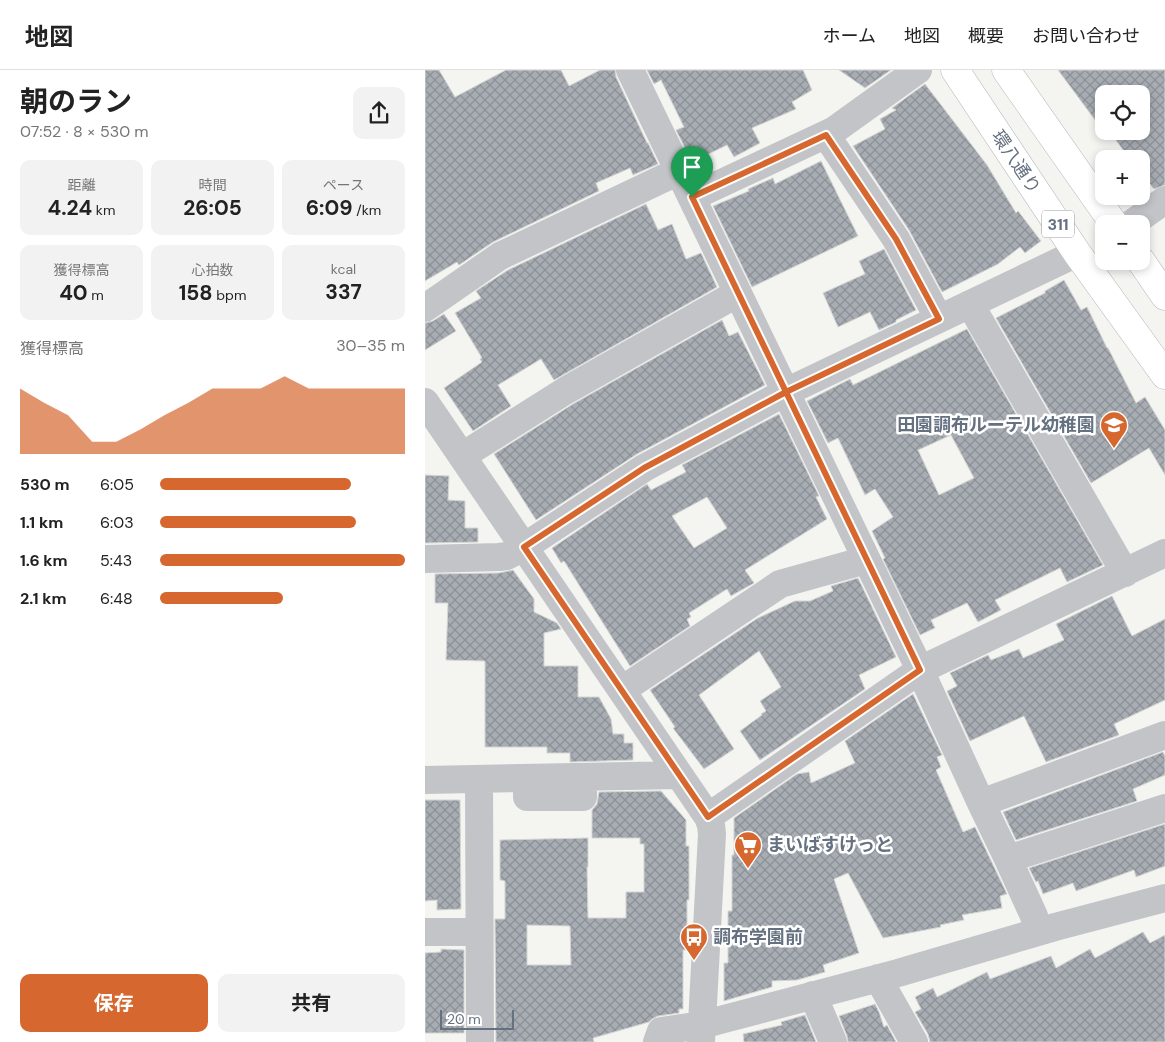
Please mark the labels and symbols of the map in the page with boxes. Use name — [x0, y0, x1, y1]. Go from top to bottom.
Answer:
street label: 環八通り — [986, 125, 1046, 199]
pin — [671, 146, 713, 197]
road number: 311 — [1042, 210, 1074, 238]
school or university icon: 田園調布ルーテル幼稚園 — [1099, 410, 1129, 449]
place label: 田園調布ルーテル幼稚園 — [897, 413, 1095, 437]
supermarket icon: まいばすけっと — [733, 830, 763, 869]
place label: まいばすけっと — [767, 833, 893, 857]
bus stop icon: 調布学園前 — [679, 922, 709, 961]
place label: 調布学園前 — [713, 925, 803, 949]
scale bar — [440, 1007, 514, 1030]

